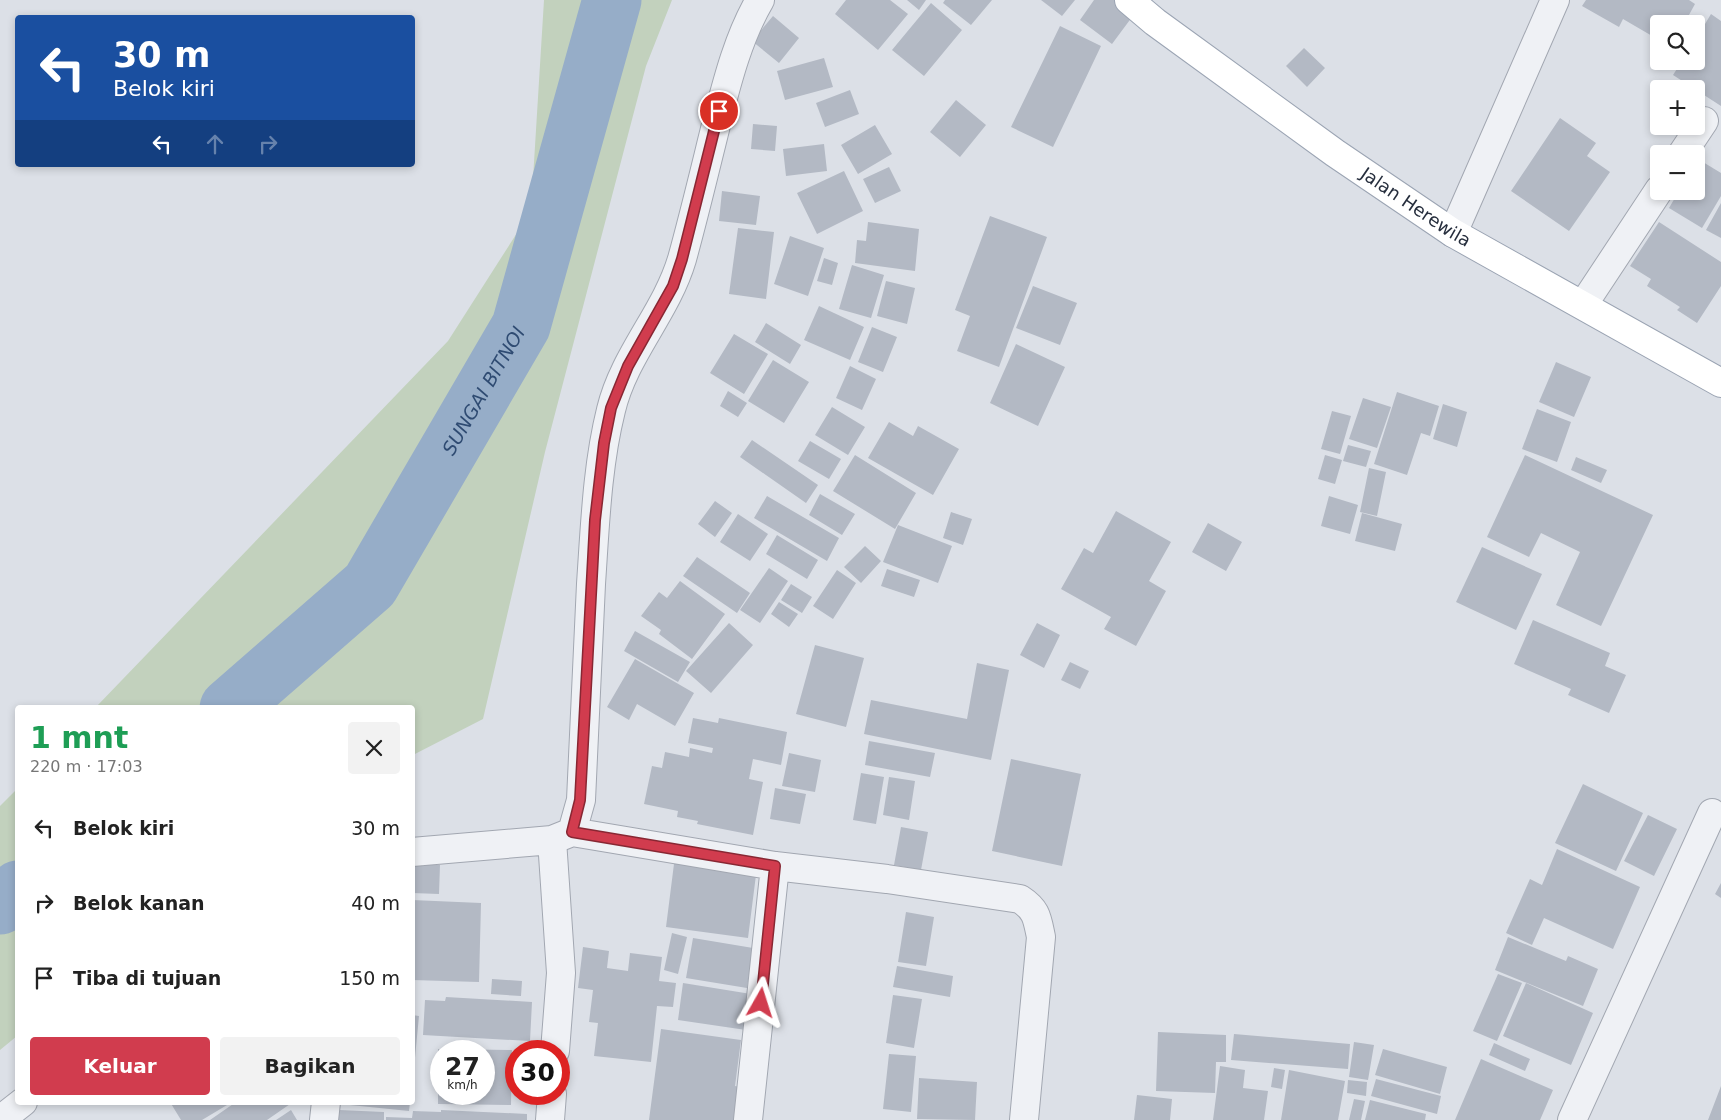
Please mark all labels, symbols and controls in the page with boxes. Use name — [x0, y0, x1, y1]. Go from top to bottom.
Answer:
map controls — [1650, 15, 1705, 200]
button: search — [1650, 15, 1705, 70]
icon: left — [30, 35, 95, 100]
text: 30 m — [113, 35, 210, 75]
text: Belok kiri — [113, 76, 215, 101]
button: + — [1650, 80, 1705, 135]
pin — [698, 90, 740, 132]
icon: arrive — [705, 97, 733, 125]
icon: left — [148, 130, 176, 158]
icon: ahead — [201, 130, 229, 158]
icon: right — [254, 130, 282, 158]
button: − — [1650, 145, 1705, 200]
street label: Jalan Herewila — [1356, 162, 1475, 251]
water label: SUNGAI BITNOI — [437, 322, 529, 459]
text: 1 mnt — [30, 720, 128, 755]
button: close — [348, 722, 400, 774]
text: 220 m · 17:03 — [30, 757, 143, 776]
icon: left — [30, 814, 58, 842]
text: Belok kiri — [73, 817, 174, 839]
text: 30 m — [351, 817, 400, 839]
icon: right — [30, 889, 58, 917]
text: Belok kanan — [73, 892, 205, 914]
text: 40 m — [351, 892, 400, 914]
icon: arrive — [30, 964, 58, 992]
text: Tiba di tujuan — [73, 967, 221, 989]
text: 150 m — [339, 967, 400, 989]
position arrow — [734, 976, 786, 1028]
button: Keluar — [30, 1037, 210, 1095]
button: Bagikan — [220, 1037, 400, 1095]
speed limit sign: 30 — [505, 1040, 570, 1105]
text: 27 — [445, 1052, 480, 1081]
text: km/h — [447, 1078, 478, 1092]

